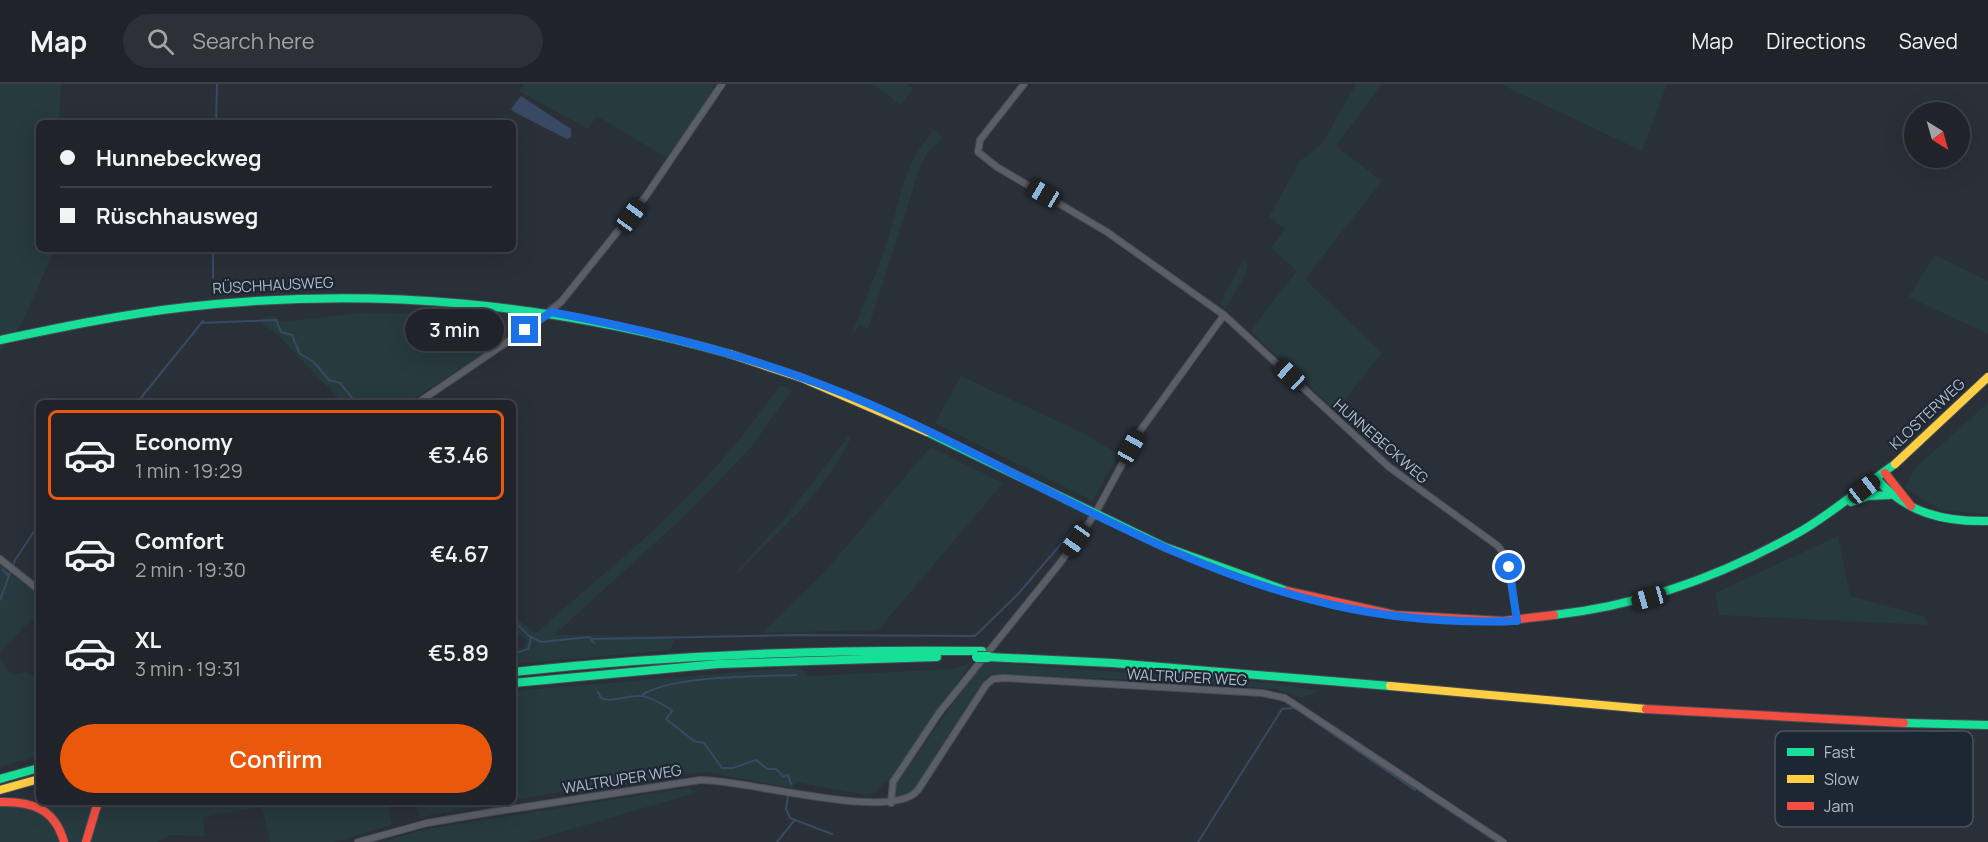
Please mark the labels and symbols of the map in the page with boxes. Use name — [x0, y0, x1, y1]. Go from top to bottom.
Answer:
north arrow — [1904, 102, 1970, 168]
car — [1024, 177, 1064, 211]
car — [613, 196, 649, 236]
street label: RÜSCHHAUSWEG — [212, 271, 334, 299]
callout: 3 min — [405, 309, 504, 351]
route end — [511, 316, 538, 343]
car — [1271, 356, 1309, 394]
street label: KLOSTERWEG — [1885, 373, 1970, 454]
street label: HUNNEBECKWEG — [1329, 394, 1433, 488]
car — [1114, 427, 1148, 467]
car — [1844, 471, 1884, 507]
car — [1058, 520, 1094, 560]
route start — [1495, 553, 1522, 580]
car — [1629, 584, 1669, 612]
street label: WALTRUPER WEG — [1126, 663, 1248, 691]
legend — [1775, 731, 1973, 827]
text: Fast — [1824, 741, 1855, 763]
street label: WALTRUPER WEG — [561, 759, 683, 799]
text: Slow — [1824, 768, 1859, 790]
text: Jam — [1824, 795, 1854, 817]

